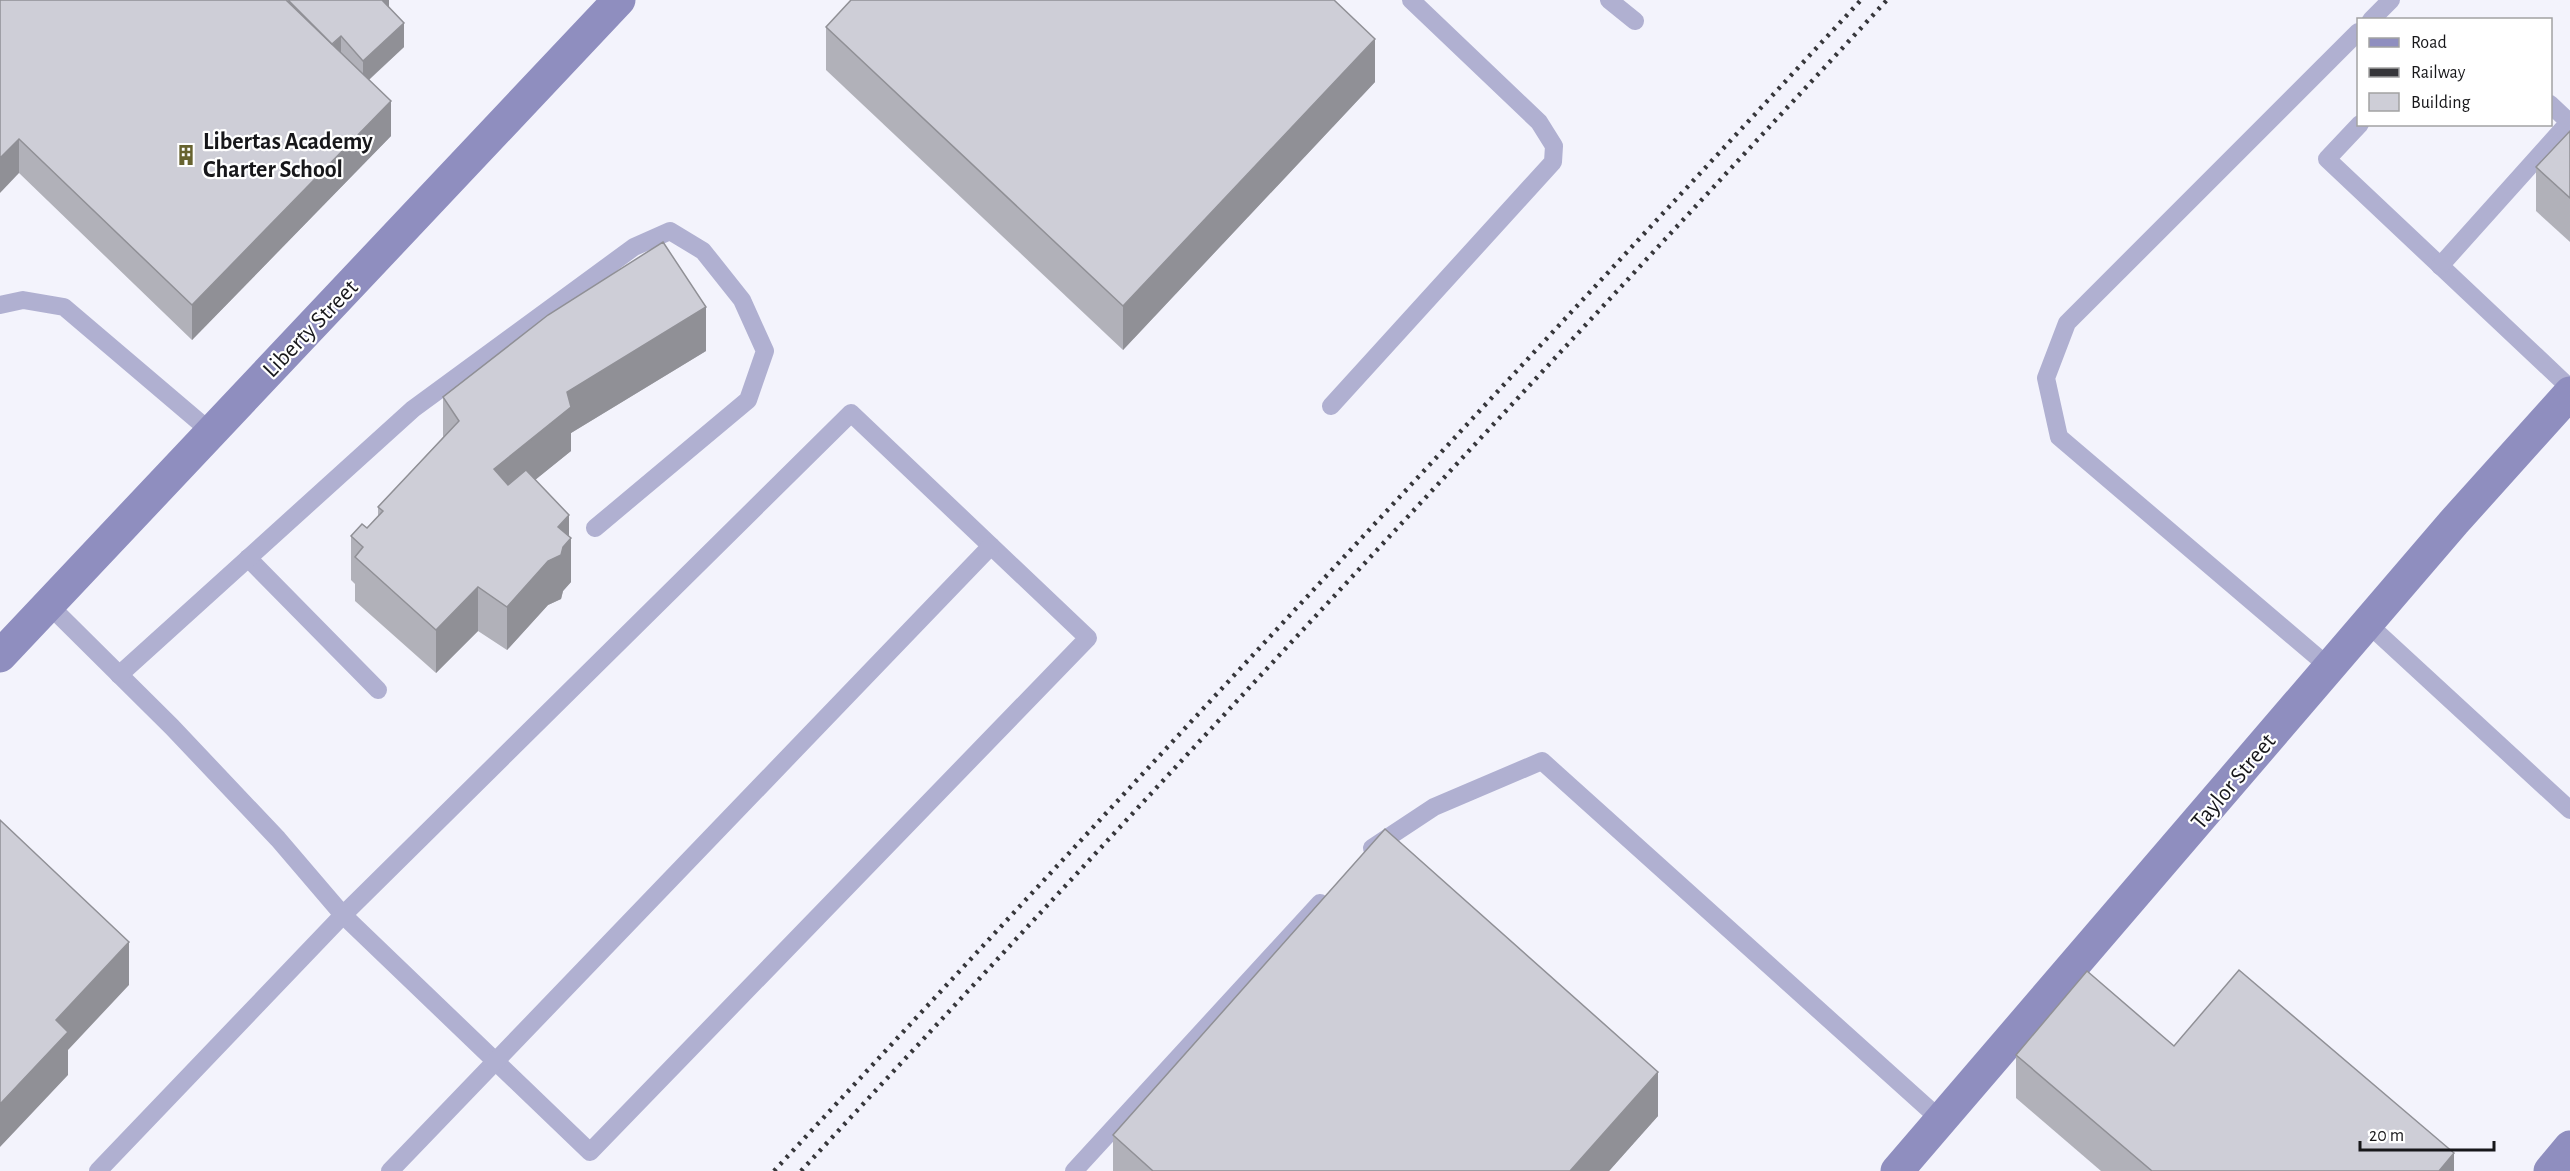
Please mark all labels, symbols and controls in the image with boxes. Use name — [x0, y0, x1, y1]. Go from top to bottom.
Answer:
legend — [2357, 18, 2552, 126]
text: Road — [2411, 34, 2447, 52]
text: Railway — [2411, 64, 2466, 82]
text: Building — [2411, 94, 2471, 112]
place label: Libertas Academy Charter School — [203, 130, 373, 182]
building icon: Libertas Academy Charter School — [174, 143, 198, 167]
street label: Liberty Street — [259, 275, 363, 382]
street label: Taylor Street — [2187, 729, 2281, 834]
scale bar — [2360, 1114, 2494, 1152]
text: 20 m — [2369, 1127, 2404, 1145]

